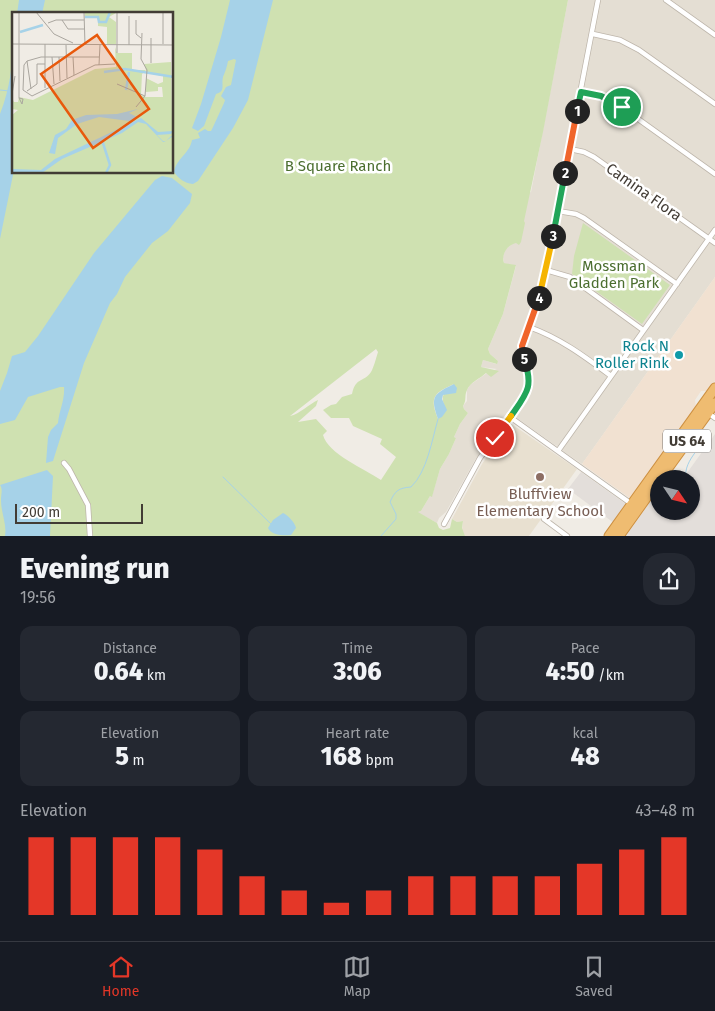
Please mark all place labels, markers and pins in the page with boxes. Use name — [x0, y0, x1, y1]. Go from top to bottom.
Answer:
pin — [601, 86, 643, 128]
pin: 1 — [564, 98, 590, 124]
pin: 2 — [552, 160, 578, 186]
pin: 3 — [540, 224, 566, 248]
pin: 4 — [526, 286, 552, 310]
place label: Rock N Roller Rink — [595, 337, 669, 372]
pin: 5 — [512, 346, 536, 372]
marker: Rock N Roller Rink — [673, 349, 685, 361]
pin — [474, 417, 516, 459]
marker: Bluffview Elementary School — [534, 471, 546, 483]
place label: Bluffview Elementary School — [477, 485, 604, 520]

